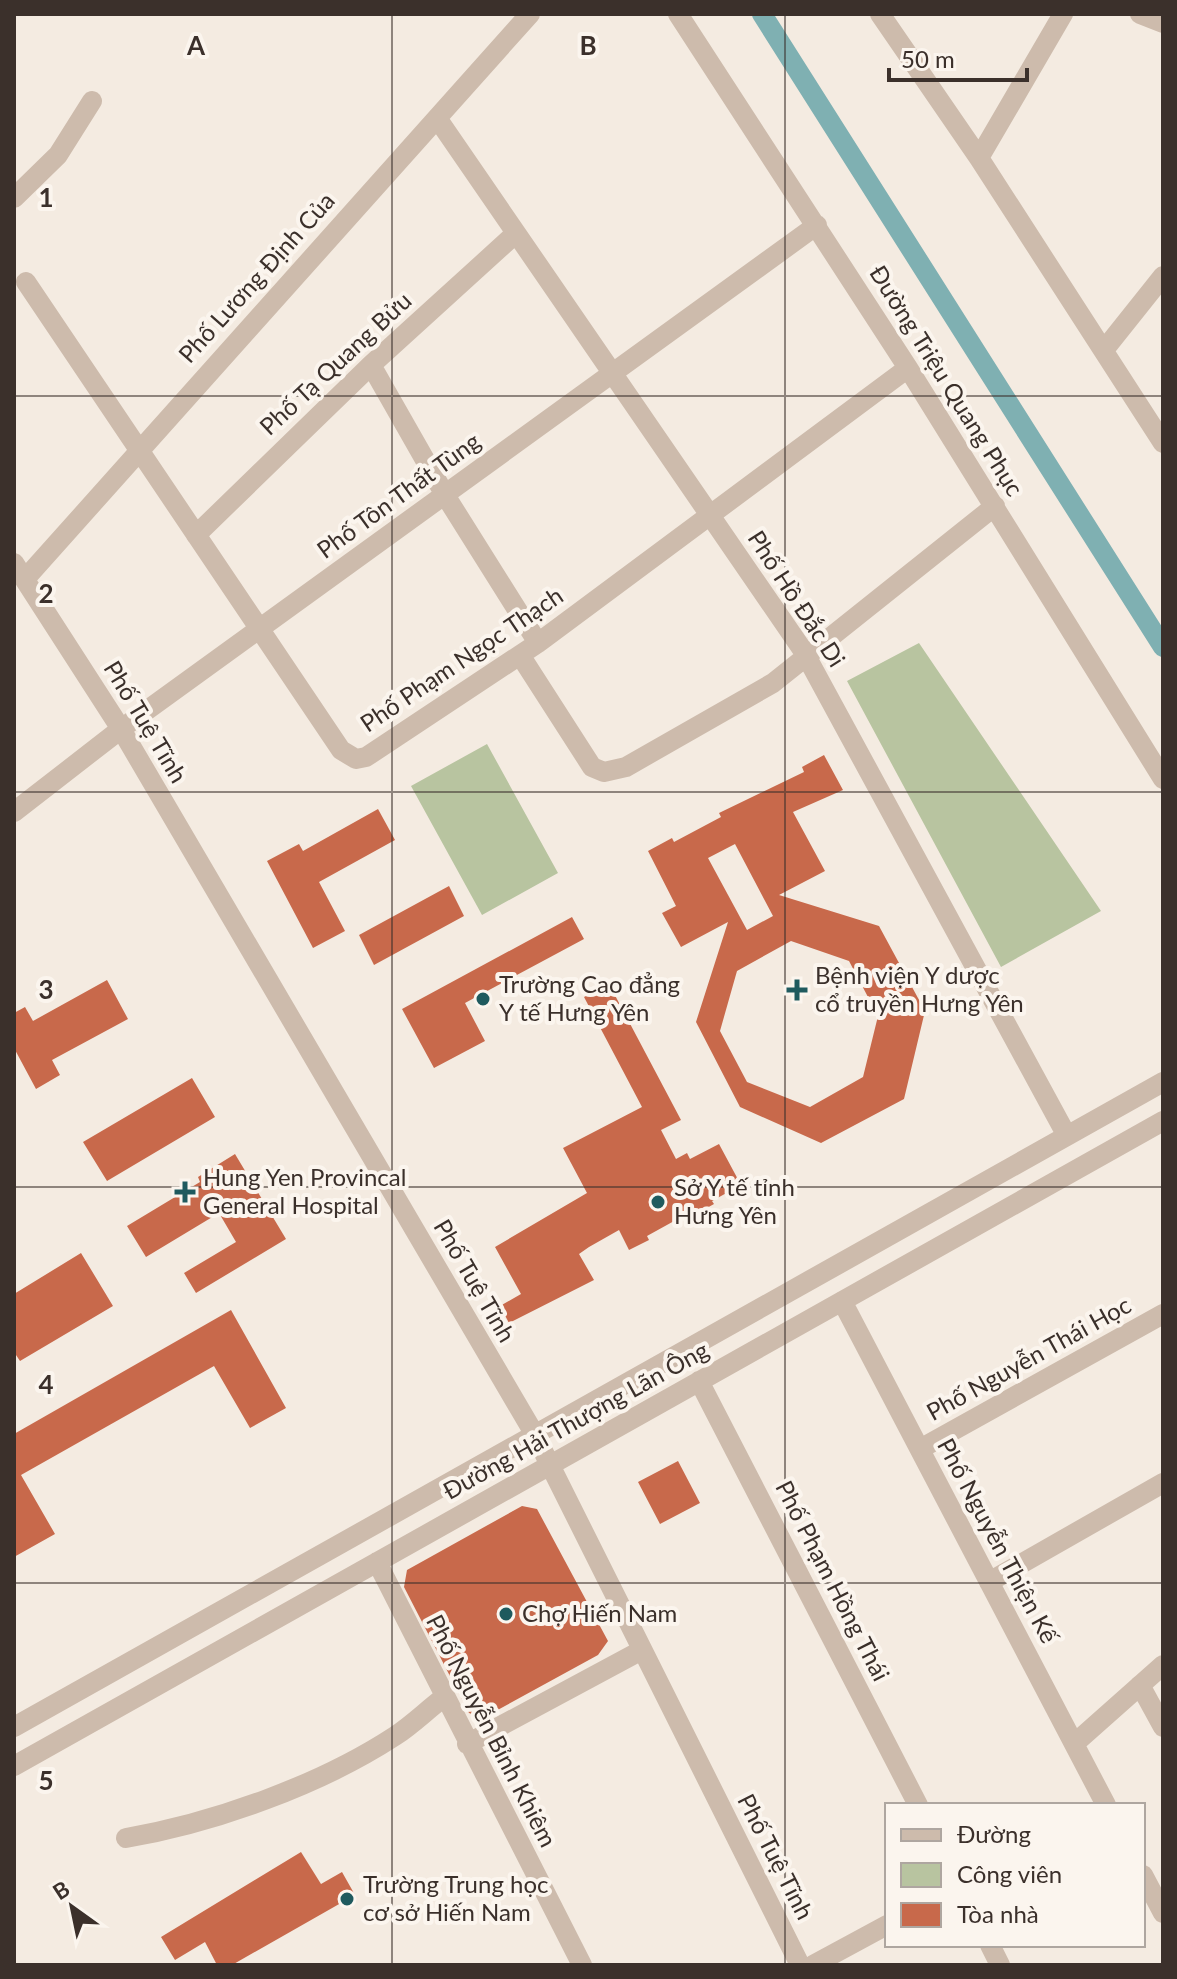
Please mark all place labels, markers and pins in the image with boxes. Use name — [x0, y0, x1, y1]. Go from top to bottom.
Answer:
place label: Bệnh viện Y dược cổ truyền Hưng Yên — [815, 960, 1024, 1017]
place label: Trường Cao đẳng Y tế Hưng Yên — [499, 969, 680, 1026]
marker: Bệnh viện Y dược cổ truyền Hưng Yên — [786, 979, 808, 1001]
marker: Trường Cao đẳng Y tế Hưng Yên — [474, 990, 492, 1008]
place label: Hung Yen Provincal General Hospital — [203, 1162, 406, 1219]
place label: Sở Y tế tỉnh Hưng Yên — [674, 1172, 795, 1229]
marker: Hung Yen Provincal General Hospital — [174, 1181, 196, 1203]
marker: Sở Y tế tỉnh Hưng Yên — [649, 1193, 667, 1211]
place label: Chợ Hiến Nam — [522, 1598, 677, 1627]
marker: Chợ Hiến Nam — [497, 1605, 515, 1623]
place label: Trường Trung học cơ sở Hiến Nam — [363, 1869, 548, 1926]
marker: Trường Trung học cơ sở Hiến Nam — [338, 1890, 356, 1908]

